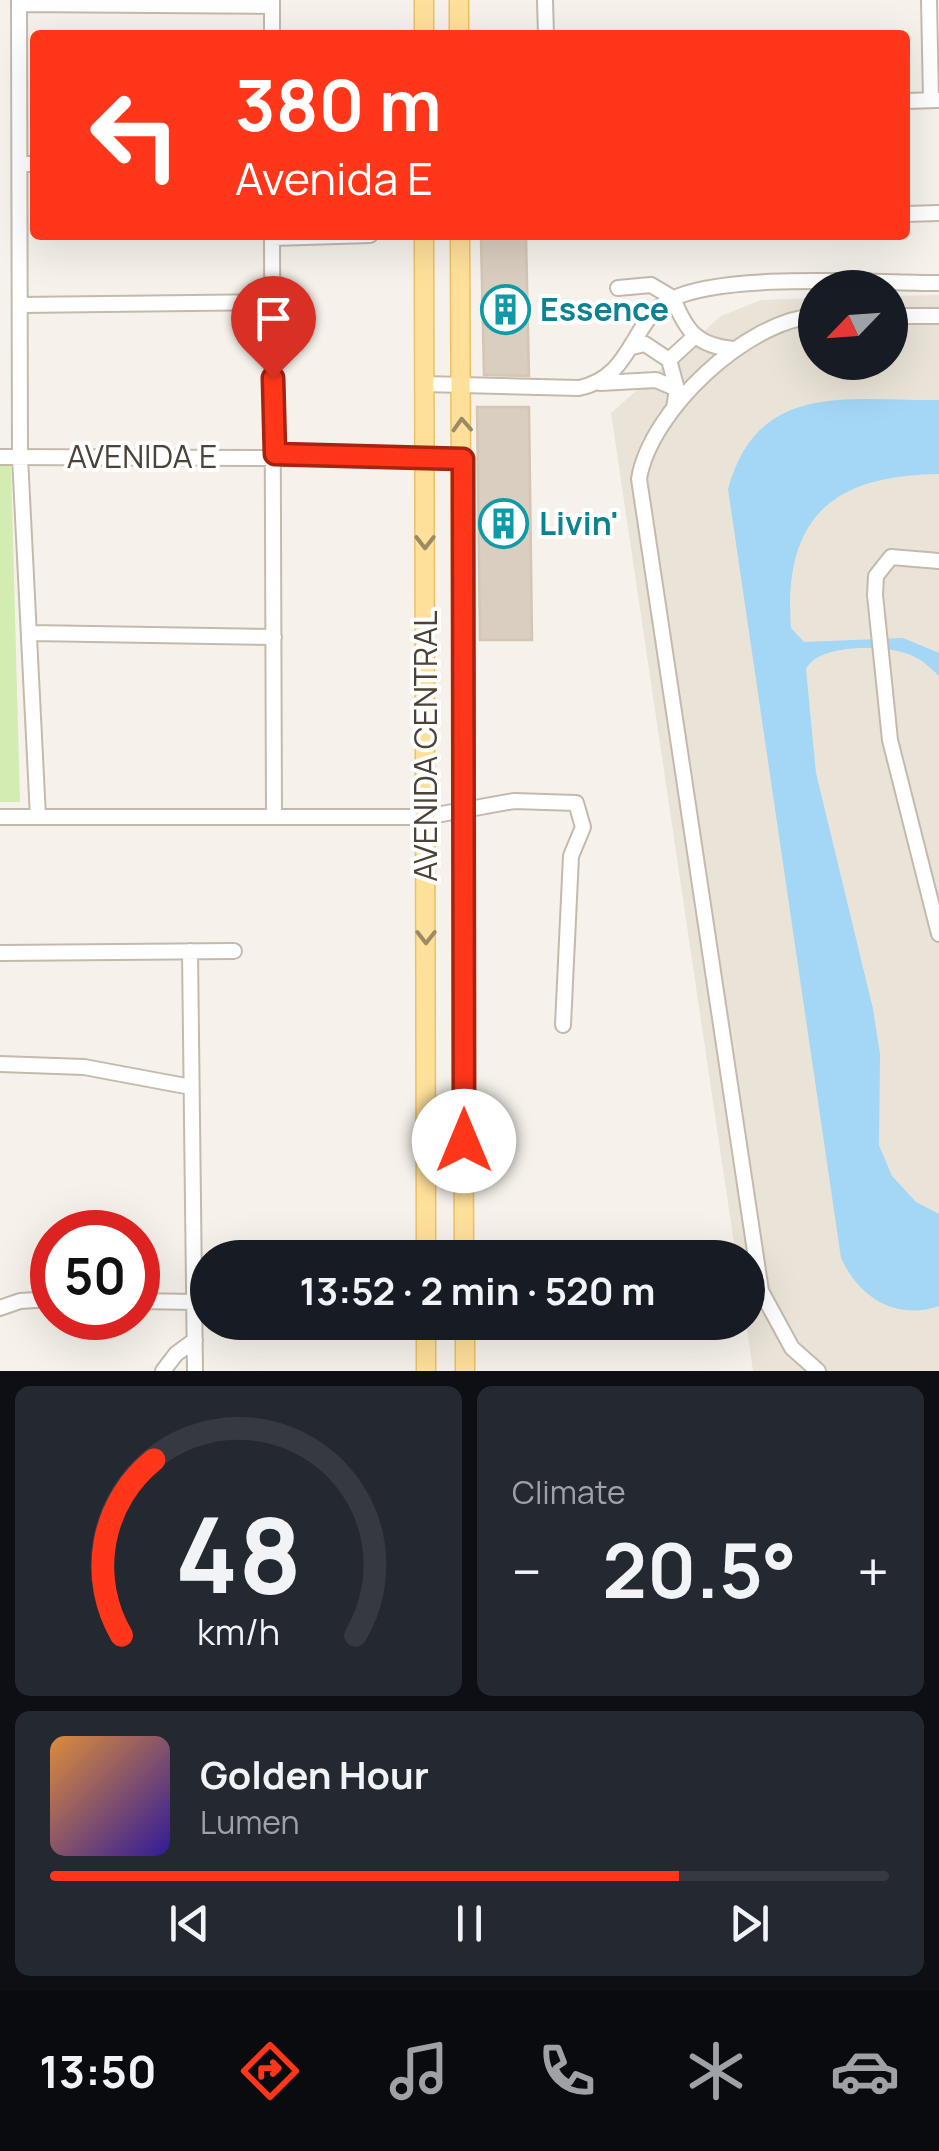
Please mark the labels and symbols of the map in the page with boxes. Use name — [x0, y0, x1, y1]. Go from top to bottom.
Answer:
north arrow — [798, 270, 908, 380]
pin — [231, 276, 316, 379]
building icon: Essence — [479, 283, 531, 335]
place label: Essence — [540, 287, 669, 331]
one-way arrow — [452, 417, 473, 433]
street label: AVENIDA E — [67, 434, 217, 478]
building icon: Livin' — [478, 497, 530, 549]
place label: Livin' — [539, 501, 619, 545]
one-way arrow — [414, 536, 436, 551]
street label: AVENIDA CENTRAL — [403, 610, 447, 882]
one-way arrow — [415, 930, 437, 946]
position arrow — [412, 1089, 516, 1193]
speed limit sign: 50 — [30, 1210, 160, 1340]

